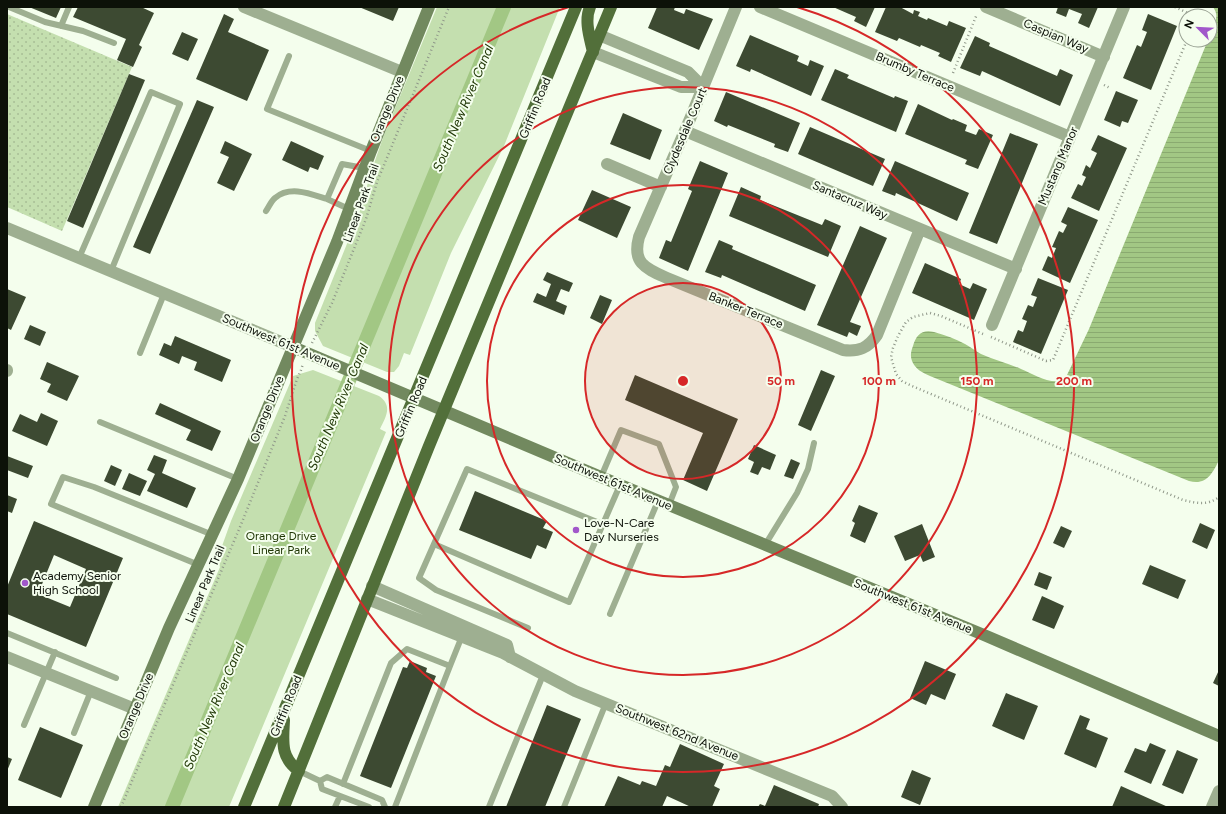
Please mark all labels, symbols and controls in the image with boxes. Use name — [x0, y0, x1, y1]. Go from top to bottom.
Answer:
north arrow — [1178, 8, 1218, 48]
street label: Caspian Way — [1021, 16, 1091, 56]
text: N — [1182, 18, 1197, 31]
water label: South New River Canal — [429, 42, 497, 174]
street label: Brumby Terrace — [874, 49, 957, 95]
street label: Orange Drive — [367, 73, 407, 144]
street label: Griffin Road — [516, 75, 554, 141]
street label: Clydesdale Court — [660, 85, 710, 176]
street label: Mustang Manor — [1035, 125, 1081, 207]
street label: Linear Park Trail — [340, 162, 382, 244]
street label: Santacruz Way — [810, 178, 890, 222]
street label: Banker Terrace — [707, 289, 786, 331]
street label: Southwest 61st Avenue — [220, 311, 342, 373]
water label: South New River Canal — [304, 341, 372, 473]
street label: Orange Drive — [247, 373, 287, 444]
street label: Griffin Road — [392, 374, 430, 440]
centre of rings — [676, 374, 690, 388]
text: 50 m — [767, 374, 795, 388]
text: 100 m — [862, 374, 896, 388]
text: 150 m — [960, 374, 994, 388]
text: 200 m — [1056, 374, 1092, 388]
street label: Southwest 61st Avenue — [552, 451, 674, 513]
place label: Love-N-Care Day Nurseries — [584, 516, 659, 544]
marker: Love-N-Care Day Nurseries — [571, 525, 581, 535]
park label: Orange Drive Linear Park — [246, 529, 317, 557]
street label: Linear Park Trail — [182, 543, 228, 625]
place label: Academy Senior High School — [33, 569, 121, 597]
street label: Southwest 61st Avenue — [852, 576, 975, 636]
marker: Academy Senior High School — [20, 578, 30, 588]
water label: South New River Canal — [180, 640, 248, 772]
street label: Orange Drive — [116, 670, 156, 741]
street label: Griffin Road — [267, 673, 305, 739]
street label: Southwest 62nd Avenue — [613, 701, 741, 763]

